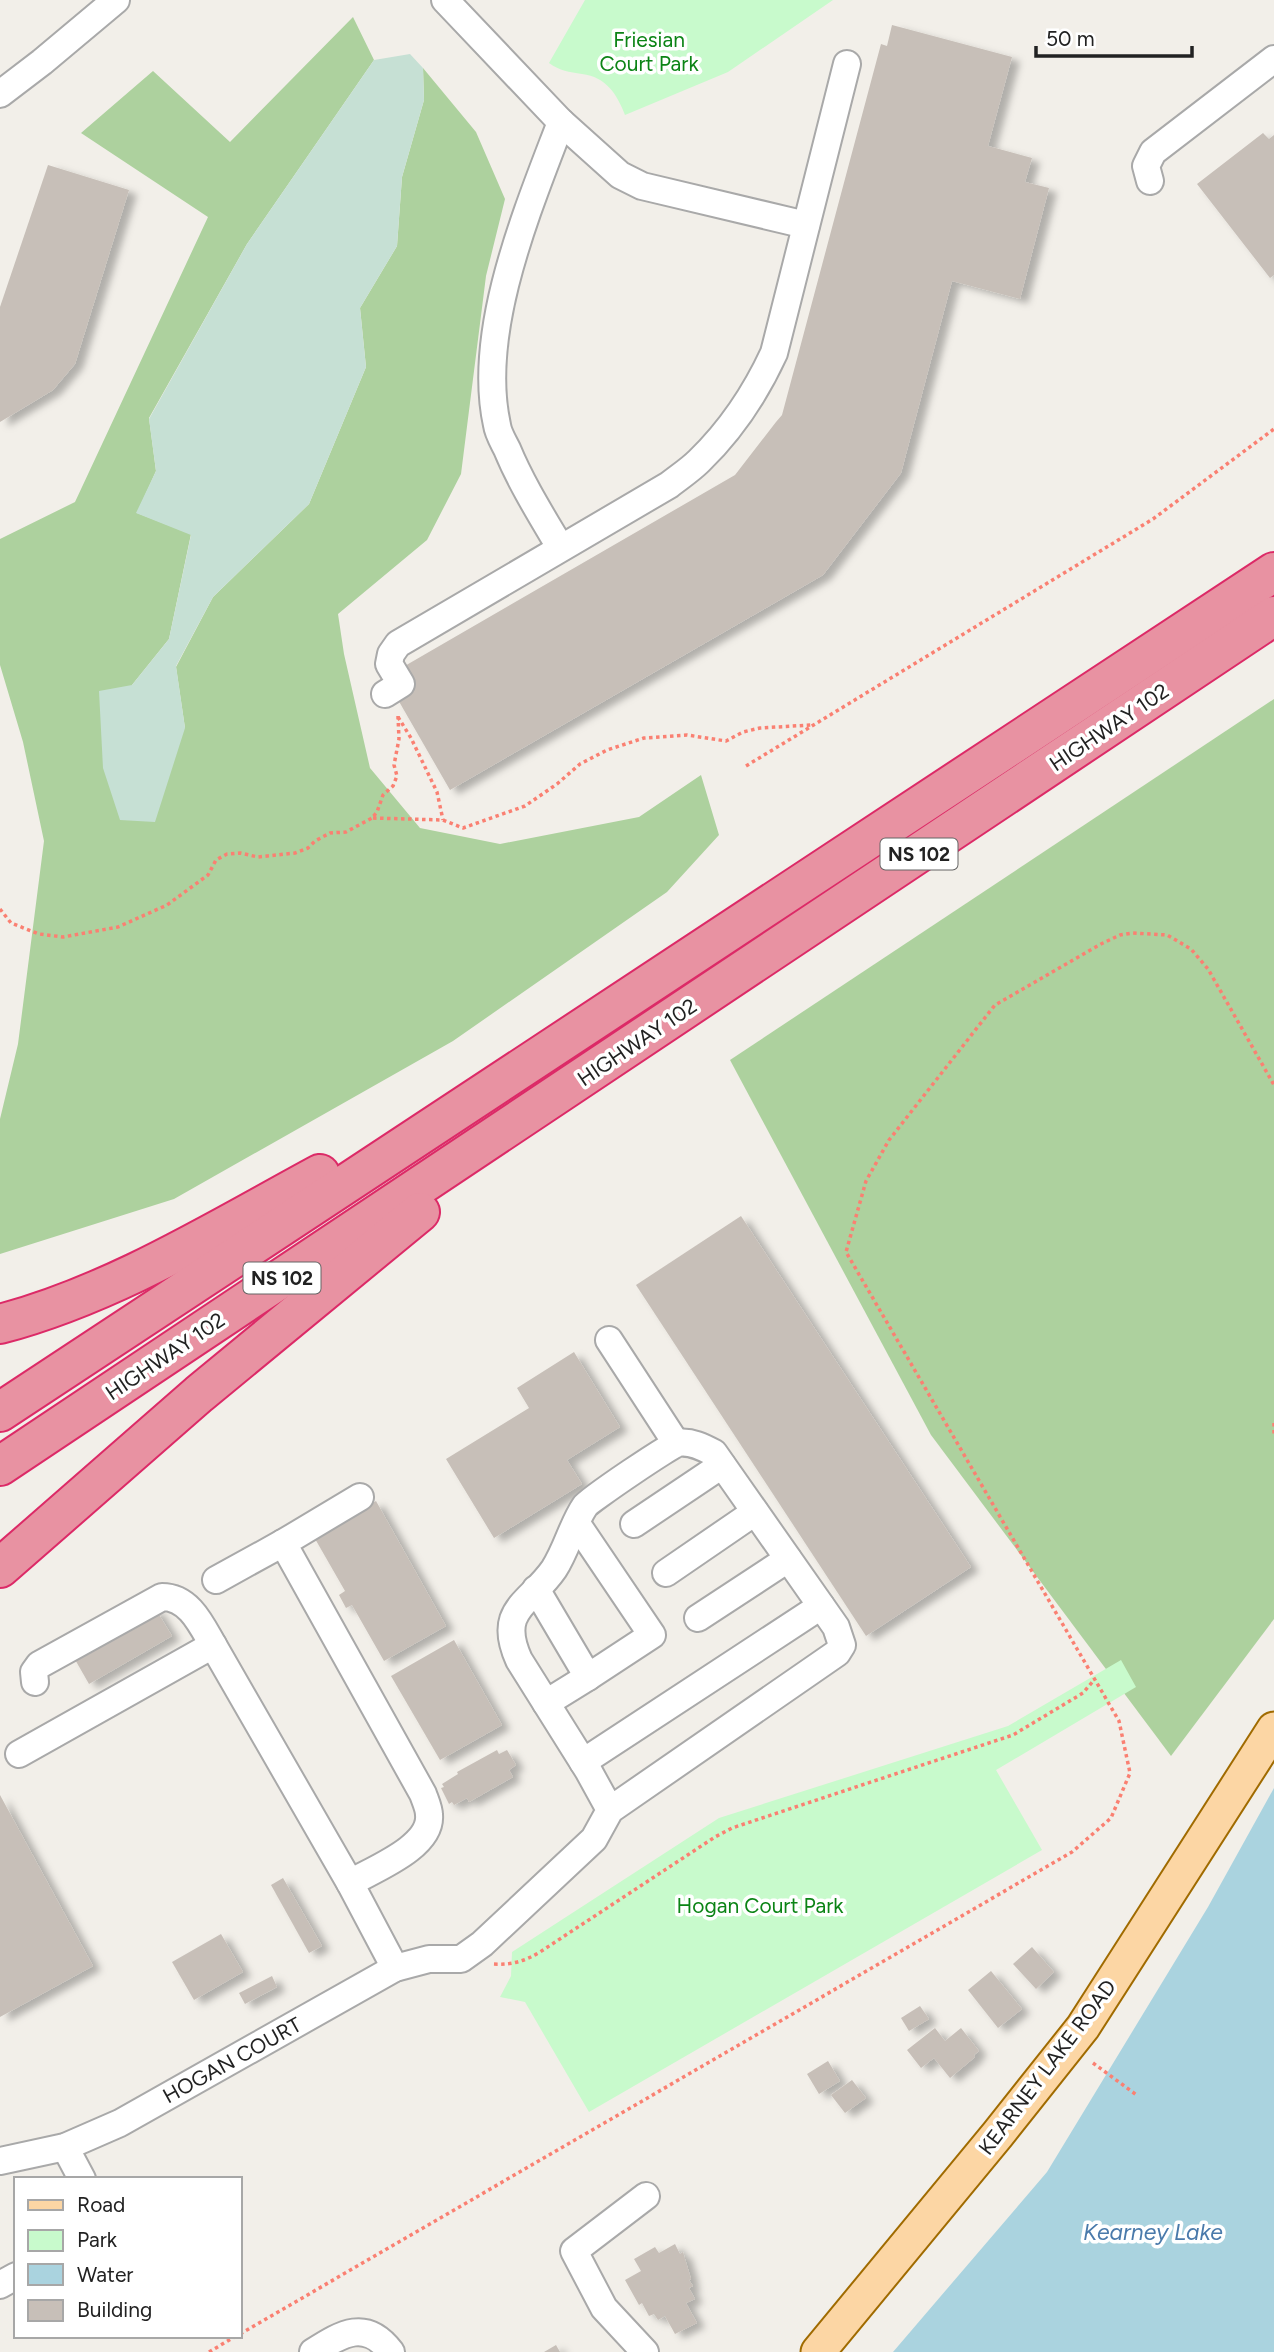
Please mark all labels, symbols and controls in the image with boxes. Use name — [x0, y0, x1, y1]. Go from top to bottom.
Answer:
scale bar — [1036, 14, 1192, 58]
text: 50 m — [1046, 26, 1095, 51]
park label: Friesian Court Park — [599, 27, 699, 76]
street label: HIGHWAY 102 — [1045, 678, 1173, 776]
road number: NS 102 — [880, 838, 958, 870]
street label: HIGHWAY 102 — [573, 993, 701, 1091]
road number: NS 102 — [244, 1262, 320, 1294]
street label: HIGHWAY 102 — [101, 1307, 229, 1405]
park label: Hogan Court Park — [676, 1893, 844, 1918]
street label: KEARNEY LAKE ROAD — [973, 1974, 1121, 2160]
street label: HOGAN COURT — [158, 2011, 306, 2108]
legend — [14, 2177, 242, 2338]
text: Road — [77, 2192, 125, 2217]
water label: Kearney Lake — [1083, 2218, 1223, 2246]
text: Park — [77, 2227, 118, 2252]
text: Water — [77, 2262, 133, 2287]
text: Building — [77, 2297, 152, 2322]

